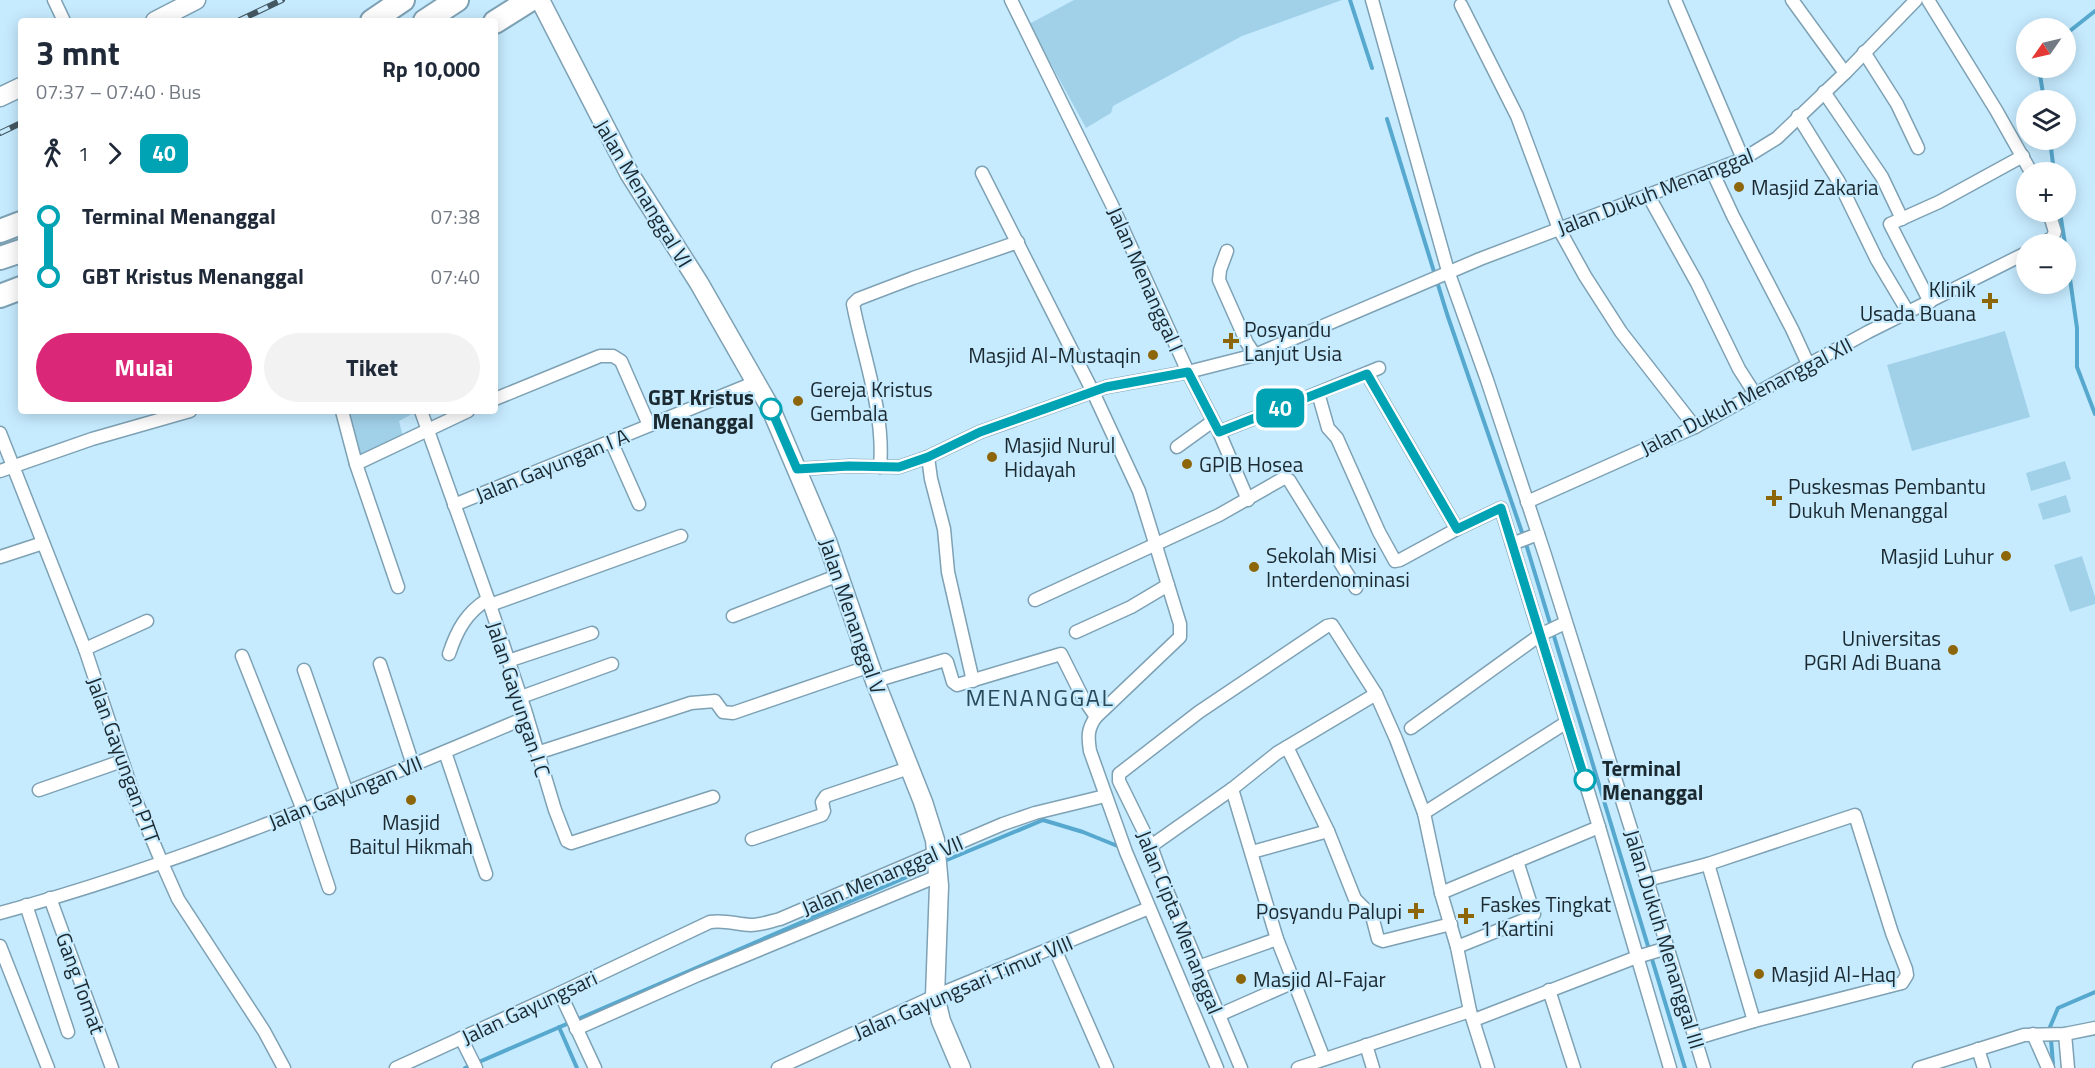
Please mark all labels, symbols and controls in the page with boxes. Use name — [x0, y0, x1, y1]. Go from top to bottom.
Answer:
north arrow — [2016, 18, 2076, 78]
map controls — [2016, 18, 2076, 294]
text: 3 mnt — [36, 28, 120, 78]
text: Rp 10,000 — [382, 52, 480, 86]
text: 07:37 – 07:40 · Bus — [36, 76, 201, 107]
button: layers — [2016, 90, 2076, 150]
street label: Jalan Menanggal VI — [587, 113, 701, 273]
icon: walk — [36, 137, 69, 170]
icon: forward — [98, 137, 131, 170]
text: 40 — [152, 137, 176, 169]
text: 1 — [78, 138, 89, 169]
street label: Jalan Dukuh Menanggal — [1552, 139, 1758, 243]
button: + — [2016, 162, 2076, 222]
place label: Masjid Zakaria — [1751, 171, 1879, 203]
marker: Masjid Zakaria — [1732, 180, 1746, 194]
text: Terminal Menanggal — [82, 199, 276, 233]
text: 07:38 — [431, 201, 480, 232]
street label: Jalan Menanggal I — [1100, 201, 1192, 357]
button: − — [2016, 234, 2076, 294]
text: GBT Kristus Menanggal — [82, 259, 304, 293]
text: 07:40 — [431, 261, 480, 292]
place label: Klinik Usada Buana — [1860, 273, 1976, 329]
marker: Klinik Usada Buana — [1981, 292, 1999, 310]
place label: Posyandu Lanjut Usia — [1244, 313, 1342, 369]
street label: Jalan Dukuh Menanggal XII — [1634, 329, 1858, 463]
marker: Posyandu Lanjut Usia — [1222, 332, 1240, 350]
button: Mulai — [36, 333, 252, 402]
button: Tiket — [264, 333, 480, 402]
place label: Masjid Al-Mustaqin — [968, 339, 1141, 371]
marker: Masjid Al-Mustaqin — [1146, 348, 1160, 362]
place label: Gereja Kristus Gembala — [810, 373, 933, 429]
place label: GBT Kristus Menanggal — [648, 381, 754, 437]
line badge: 40 — [1253, 388, 1307, 428]
text: 40 — [1268, 392, 1292, 424]
marker: Gereja Kristus Gembala — [791, 394, 805, 408]
marker: GBT Kristus Menanggal — [760, 398, 782, 420]
street label: Jalan Gayungan I A — [470, 419, 634, 510]
place label: Masjid Nurul Hidayah — [1004, 429, 1115, 485]
place label: GPIB Hosea — [1199, 448, 1304, 480]
marker: Masjid Nurul Hidayah — [985, 450, 999, 464]
marker: GPIB Hosea — [1180, 457, 1194, 471]
place label: Puskesmas Pembantu Dukuh Menanggal — [1788, 470, 1986, 526]
marker: Puskesmas Pembantu Dukuh Menanggal — [1765, 489, 1783, 507]
street label: Jalan Menanggal V — [811, 534, 895, 698]
place label: Sekolah Misi Interdenominasi — [1266, 539, 1410, 595]
place label: Masjid Luhur — [1880, 540, 1994, 572]
marker: Masjid Luhur — [1999, 549, 2013, 563]
marker: Sekolah Misi Interdenominasi — [1247, 560, 1261, 574]
street label: Jalan Gayungan I C — [479, 617, 559, 781]
place label: Universitas PGRI Adi Buana — [1804, 622, 1941, 678]
marker: Universitas PGRI Adi Buana — [1946, 643, 1960, 657]
street label: Jalan Gayungan PTT — [79, 672, 169, 848]
district label: MENANGGAL — [965, 679, 1115, 715]
street label: Jalan Gayungan VII — [263, 747, 427, 837]
place label: Terminal Menanggal — [1602, 752, 1703, 808]
marker: Terminal Menanggal — [1574, 769, 1596, 791]
marker: Masjid Baitul Hikmah — [404, 793, 418, 807]
place label: Masjid Baitul Hikmah — [349, 806, 473, 862]
street label: Jalan Cipta Menanggal — [1129, 825, 1231, 1019]
street label: Jalan Dukuh Menanggal III — [1616, 825, 1714, 1053]
street label: Jalan Menanggal VII — [796, 826, 968, 924]
place label: Faskes Tingkat 1 Kartini — [1480, 888, 1612, 944]
place label: Posyandu Palupi — [1256, 895, 1402, 927]
marker: Posyandu Palupi — [1407, 902, 1425, 920]
marker: Faskes Tingkat 1 Kartini — [1457, 907, 1475, 925]
street label: Jalan Gayungsari Timur VIII — [848, 926, 1078, 1048]
street label: Gang Tomat — [48, 928, 114, 1039]
place label: Masjid Al-Haq — [1771, 958, 1896, 990]
street label: Jalan Gayungsari — [456, 961, 602, 1053]
place label: Masjid Al-Fajar — [1253, 963, 1386, 995]
marker: Masjid Al-Haq — [1752, 967, 1766, 981]
marker: Masjid Al-Fajar — [1234, 972, 1248, 986]

